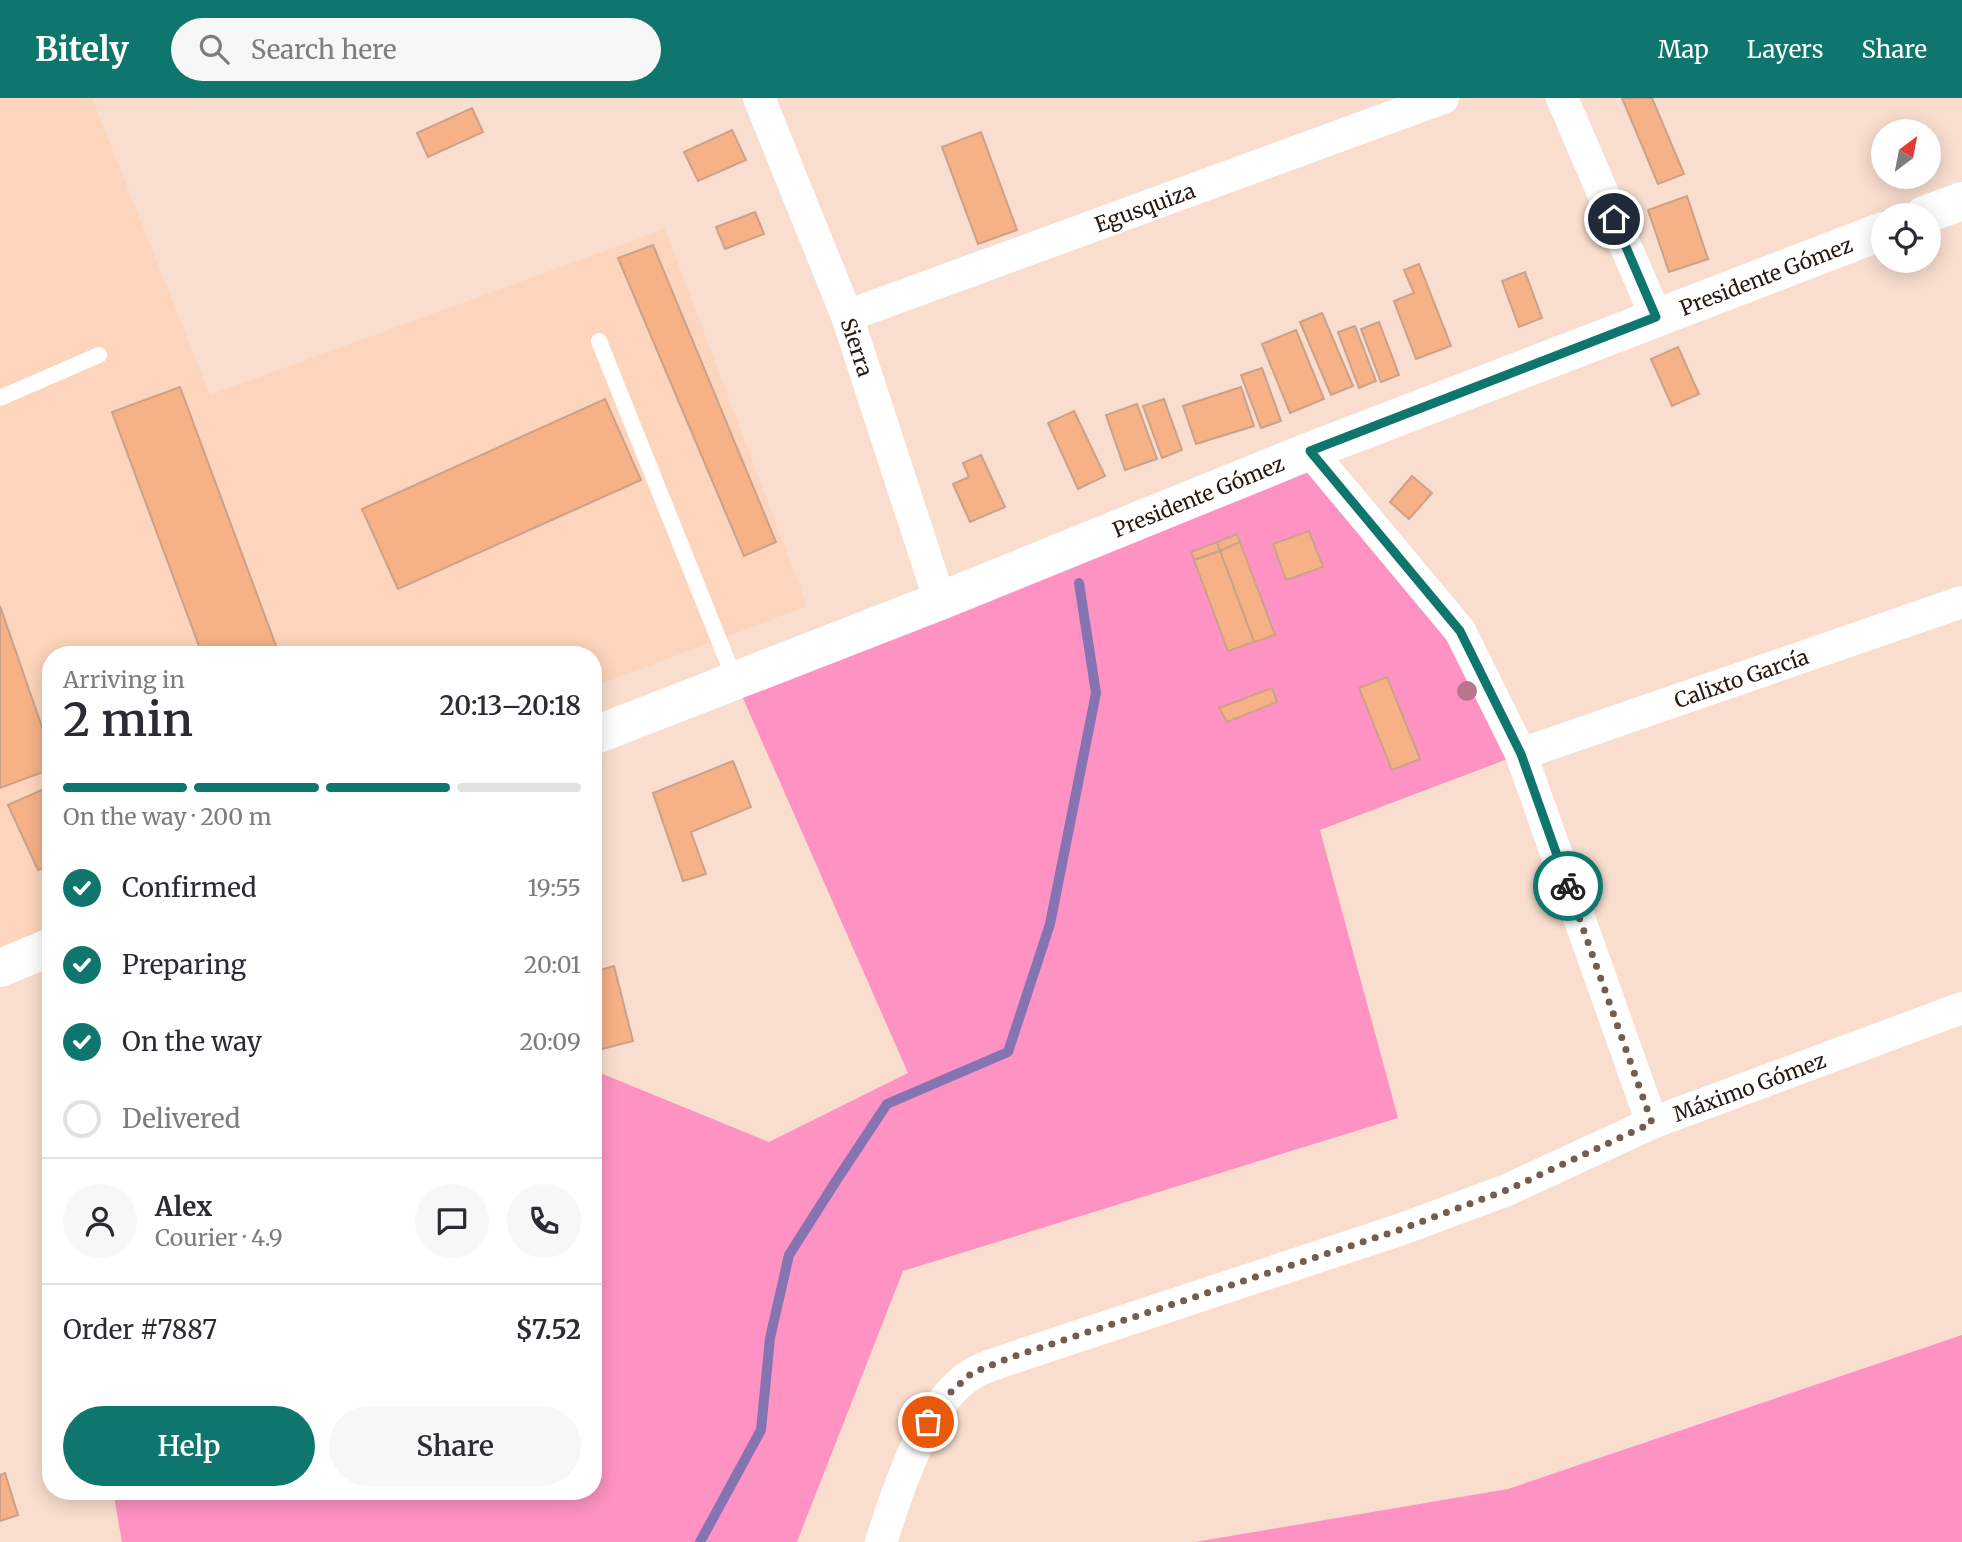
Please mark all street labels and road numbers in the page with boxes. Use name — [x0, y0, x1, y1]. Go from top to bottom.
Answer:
street label: Egusquiza — [1091, 176, 1199, 238]
street label: Presidente Gómez — [1676, 231, 1856, 321]
street label: Sierra — [835, 315, 879, 380]
street label: Presidente Gómez — [1109, 449, 1288, 543]
street label: Calixto García — [1671, 642, 1812, 714]
street label: Máximo Gómez — [1669, 1046, 1829, 1128]

